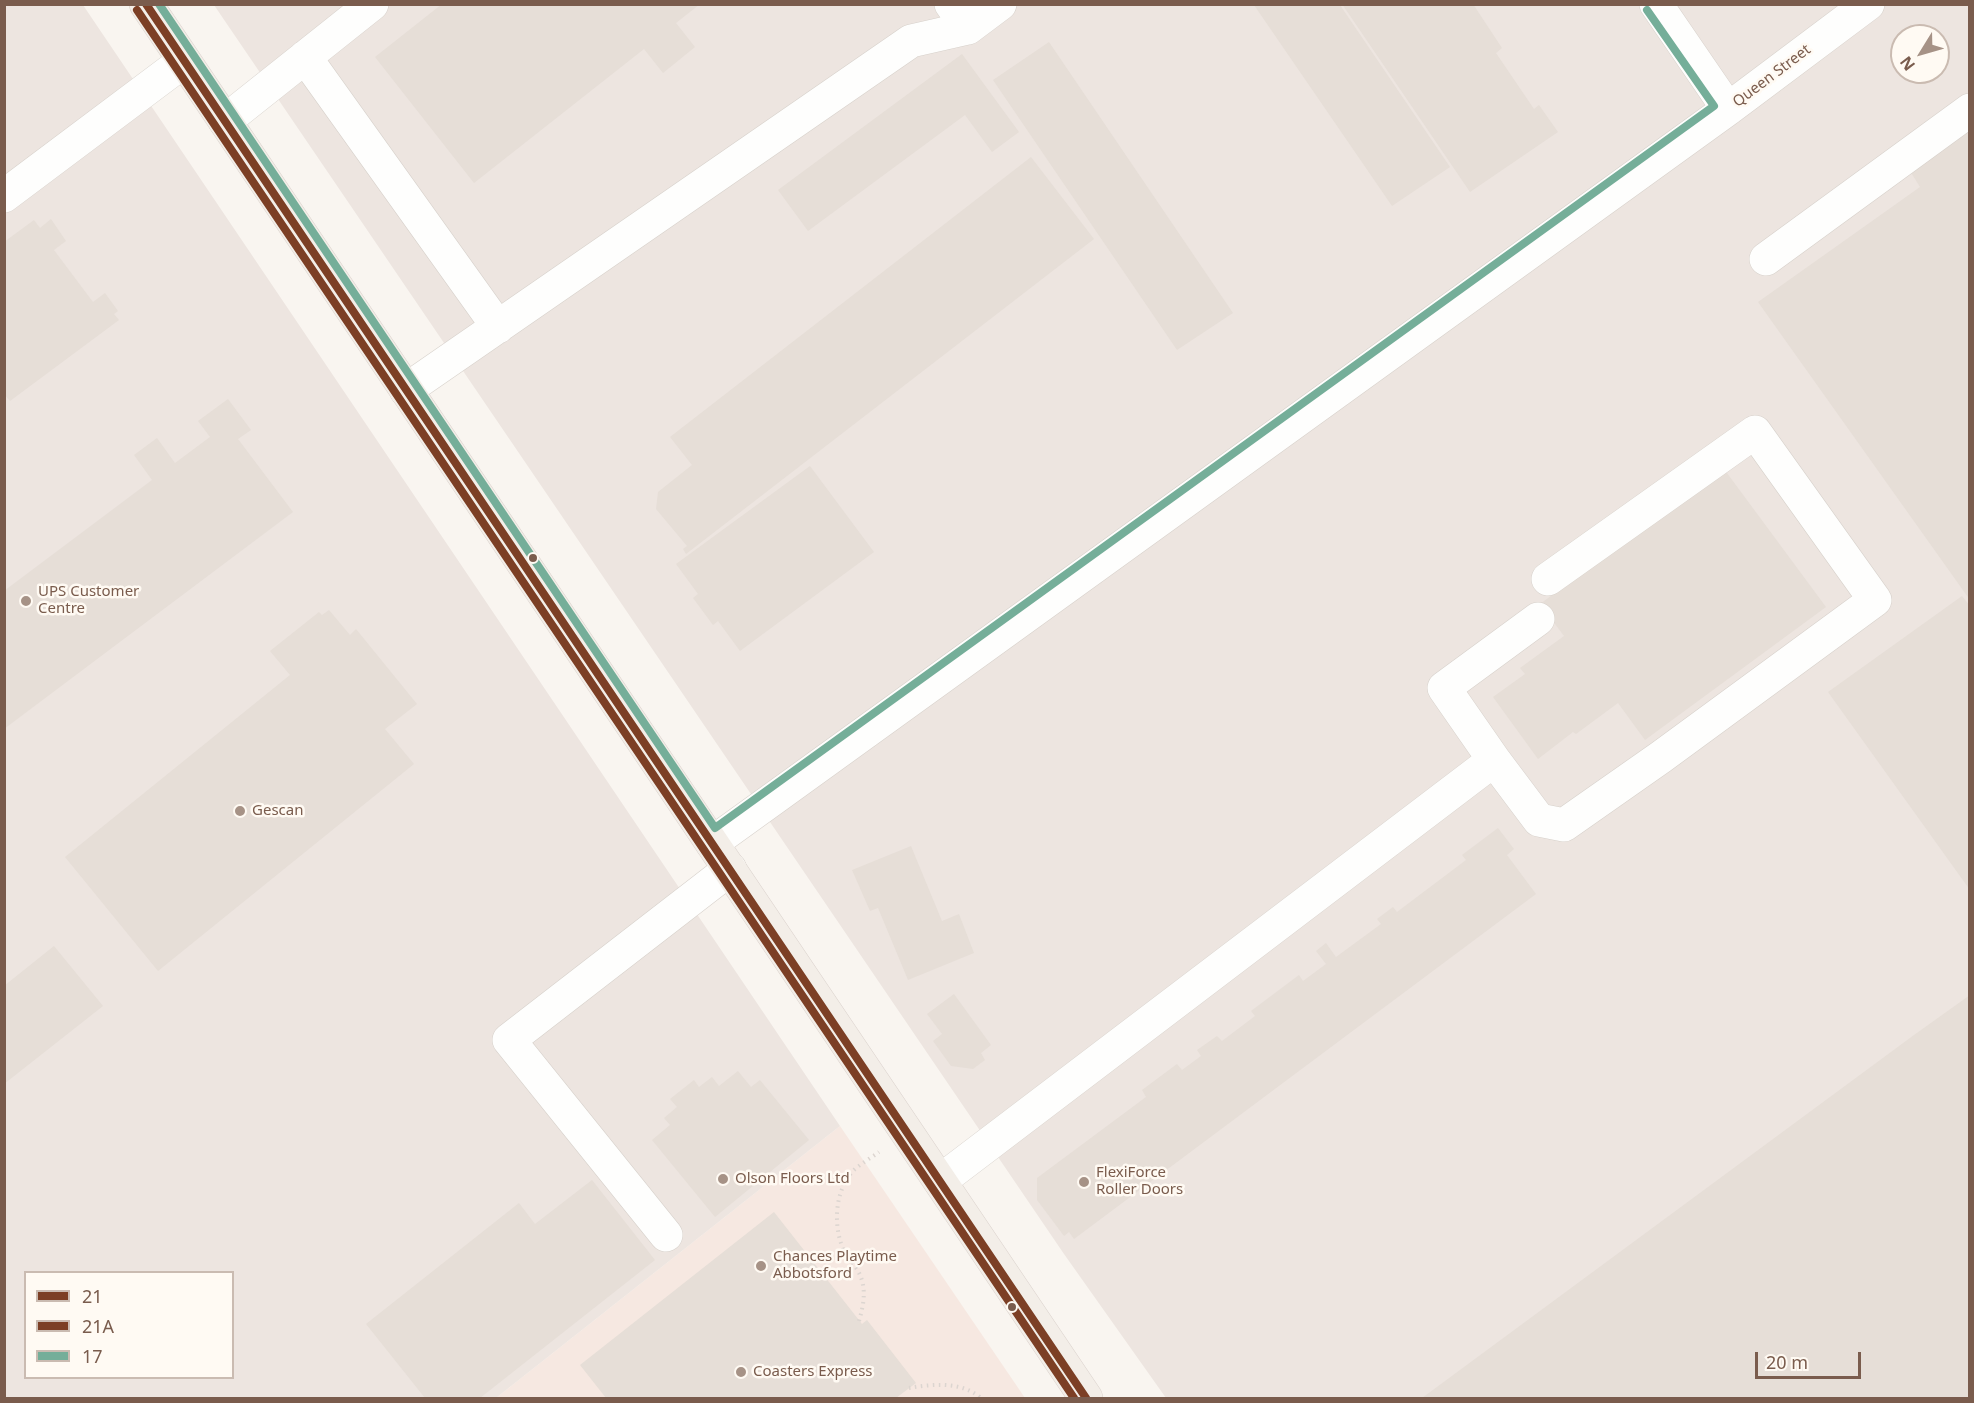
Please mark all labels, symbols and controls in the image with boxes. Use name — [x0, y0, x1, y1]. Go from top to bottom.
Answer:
north arrow — [1890, 24, 1950, 84]
street label: Queen Street — [1729, 41, 1815, 111]
text: N — [1895, 52, 1920, 75]
unlabelled marker — [527, 552, 539, 564]
place label: UPS Customer Centre — [38, 583, 139, 618]
marker: UPS Customer Centre — [19, 594, 33, 608]
place label: Gescan — [252, 802, 303, 820]
marker: Gescan — [233, 804, 247, 818]
place label: FlexiForce Roller Doors — [1096, 1164, 1183, 1199]
place label: Olson Floors Ltd — [735, 1170, 850, 1188]
marker: Olson Floors Ltd — [716, 1172, 730, 1186]
marker: FlexiForce Roller Doors — [1077, 1175, 1091, 1189]
place label: Chances Playtime Abbotsford — [773, 1248, 897, 1283]
marker: Chances Playtime Abbotsford — [754, 1259, 768, 1273]
legend — [24, 1271, 234, 1379]
text: 21 — [82, 1284, 103, 1308]
unlabelled marker — [1006, 1301, 1018, 1313]
text: 21A — [82, 1314, 114, 1338]
scale bar — [1758, 1340, 1864, 1378]
text: 17 — [82, 1344, 103, 1368]
text: 20 m — [1766, 1350, 1808, 1374]
place label: Coasters Express — [753, 1363, 873, 1381]
marker: Coasters Express — [734, 1365, 748, 1379]

